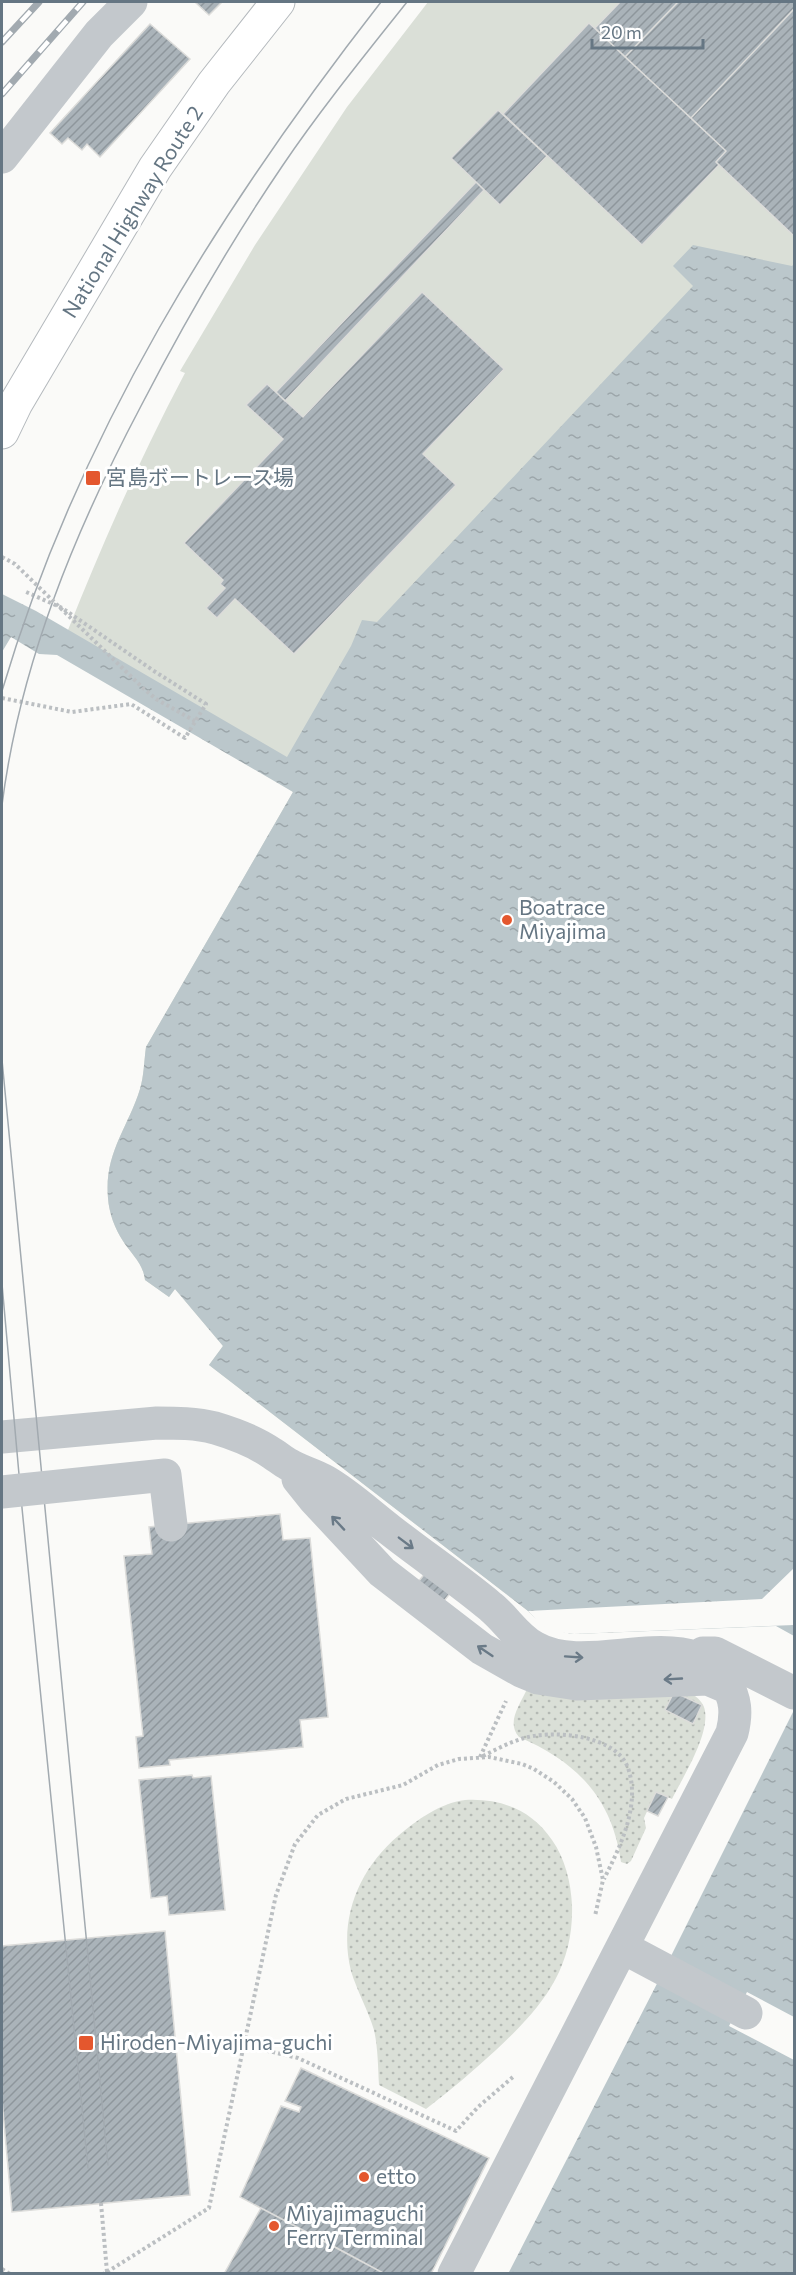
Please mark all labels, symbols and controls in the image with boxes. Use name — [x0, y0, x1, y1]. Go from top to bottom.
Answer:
scale bar — [592, 12, 703, 50]
text: 20 m — [601, 21, 642, 43]
street label: National Highway Route 2 — [56, 101, 207, 322]
place label: 宮島ボートレース場 — [106, 464, 294, 489]
marker: 宮島ボートレース場 — [84, 469, 102, 487]
place label: Boatrace Miyajima — [519, 894, 606, 943]
marker: Boatrace Miyajima — [500, 913, 514, 927]
one-way arrow — [331, 1516, 345, 1531]
one-way arrow — [398, 1536, 414, 1549]
one-way arrow — [477, 1645, 494, 1657]
one-way arrow — [563, 1652, 583, 1663]
one-way arrow — [663, 1674, 683, 1685]
place label: Hiroden-Miyajima-guchi — [100, 2029, 333, 2054]
marker: Hiroden-Miyajima-guchi — [77, 2034, 95, 2052]
place label: etto — [376, 2163, 417, 2188]
marker: etto — [357, 2170, 371, 2184]
place label: Miyajimaguchi Ferry Terminal — [286, 2200, 424, 2249]
marker: Miyajimaguchi Ferry Terminal — [267, 2219, 281, 2233]

